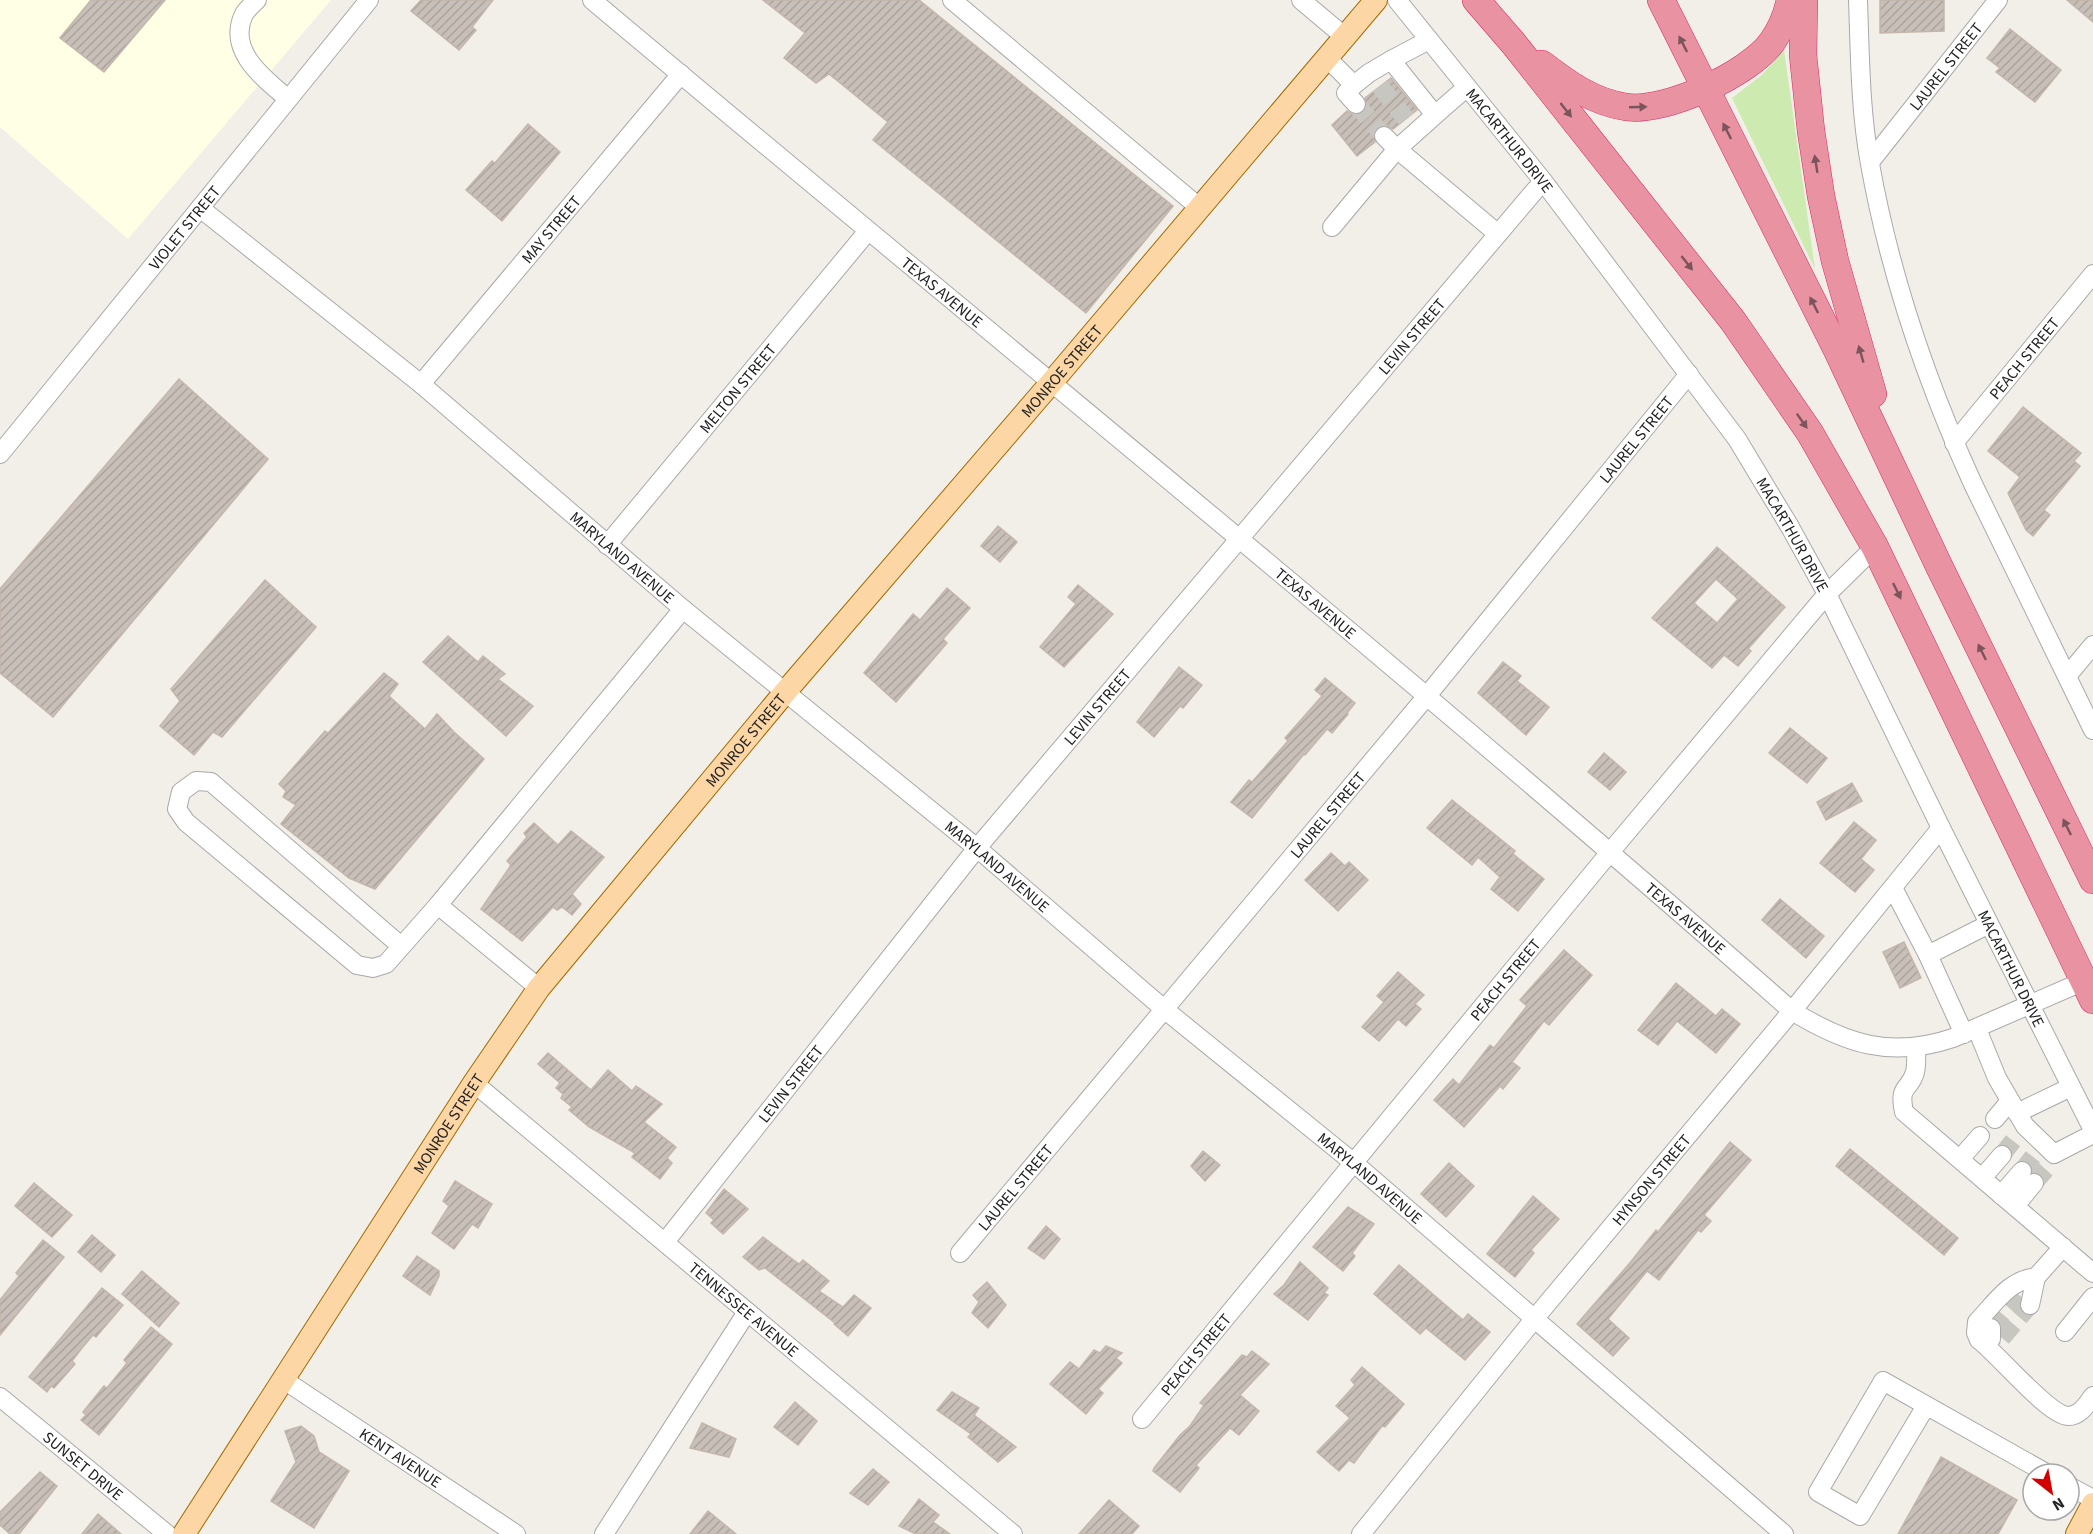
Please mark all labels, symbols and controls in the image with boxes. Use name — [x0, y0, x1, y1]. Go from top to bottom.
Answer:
street label: LAUREL STREET — [1905, 18, 1988, 116]
one-way arrow — [1679, 35, 1689, 53]
street label: MACARTHUR DRIVE — [1460, 84, 1558, 198]
one-way arrow — [1560, 102, 1573, 118]
one-way arrow — [1629, 102, 1648, 112]
one-way arrow — [1722, 122, 1732, 139]
one-way arrow — [1811, 154, 1820, 173]
street label: VIOLET STREET — [144, 181, 226, 275]
street label: MAY STREET — [517, 191, 587, 268]
street label: TEXAS AVENUE — [896, 252, 987, 333]
one-way arrow — [1681, 255, 1694, 271]
street label: LEVIN STREET — [1374, 294, 1451, 380]
one-way arrow — [1810, 296, 1820, 314]
street label: PEACH STREET — [1984, 313, 2065, 404]
street label: MONROE STREET — [1016, 320, 1108, 422]
street label: MELTON STREET — [695, 339, 782, 438]
one-way arrow — [1855, 345, 1865, 363]
street label: LAUREL STREET — [1595, 391, 1679, 488]
one-way arrow — [1796, 412, 1808, 428]
street label: MACARTHUR DRIVE — [1751, 474, 1834, 596]
street label: MARYLAND AVENUE — [565, 507, 679, 609]
street label: TEXAS AVENUE — [1270, 563, 1361, 644]
one-way arrow — [1892, 582, 1901, 599]
one-way arrow — [1977, 644, 1986, 661]
street label: LEVIN STREET — [1059, 664, 1137, 750]
street label: MONROE STREET — [701, 689, 792, 792]
street label: LAUREL STREET — [1286, 767, 1371, 863]
street label: MARYLAND AVENUE — [940, 816, 1054, 918]
one-way arrow — [2063, 819, 2072, 836]
street label: TEXAS AVENUE — [1640, 878, 1730, 960]
street label: MACARTHUR DRIVE — [1972, 906, 2049, 1031]
street label: PEACH STREET — [1465, 934, 1546, 1026]
street label: LEVIN STREET — [754, 1040, 829, 1128]
street label: MONROE STREET — [408, 1069, 490, 1179]
street label: MARYLAND AVENUE — [1312, 1128, 1427, 1229]
street label: HYNSON STREET — [1607, 1130, 1697, 1230]
street label: LAUREL STREET — [973, 1140, 1059, 1236]
street label: TENNESSEE AVENUE — [684, 1257, 803, 1362]
street label: PEACH STREET — [1156, 1309, 1237, 1400]
street label: KENT AVENUE — [355, 1423, 445, 1493]
street label: SUNSET DRIVE — [38, 1427, 128, 1506]
north arrow — [2021, 1462, 2081, 1522]
text: N — [2048, 1492, 2068, 1516]

